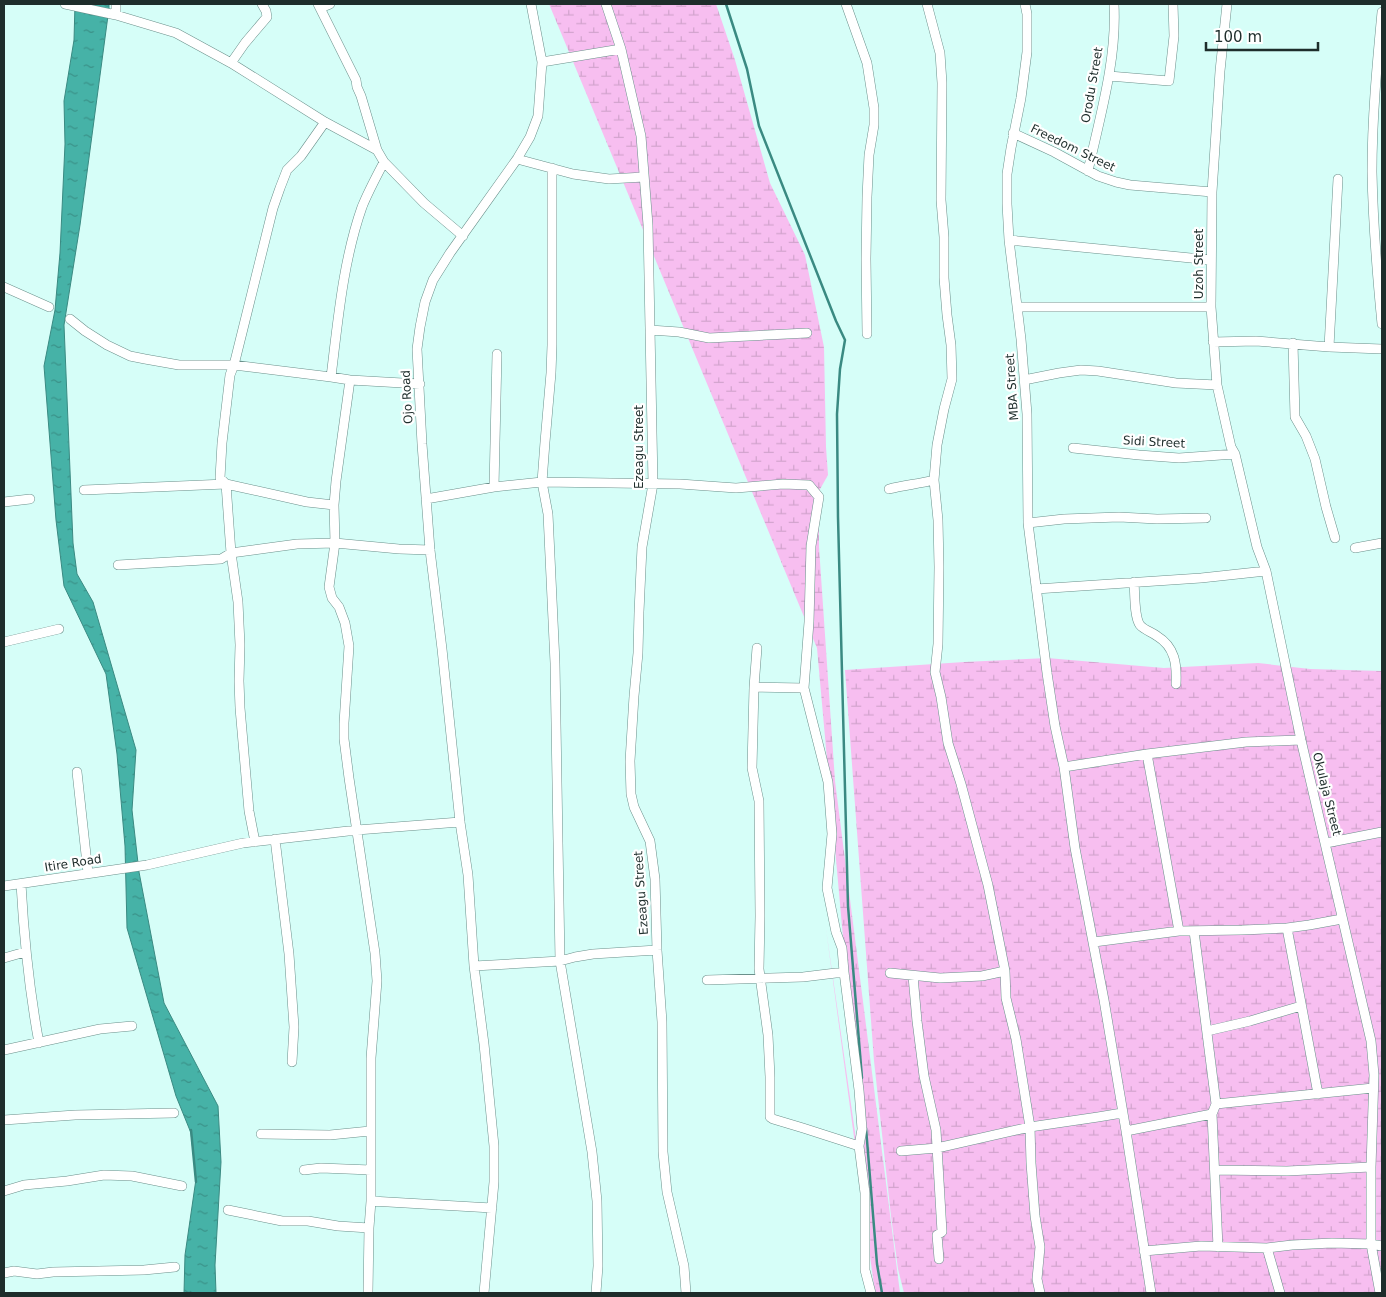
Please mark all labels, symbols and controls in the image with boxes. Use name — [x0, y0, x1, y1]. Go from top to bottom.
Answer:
scale bar — [1206, 20, 1318, 52]
text: 100 m — [1214, 28, 1262, 46]
street label: Orodu Street — [1078, 46, 1106, 124]
street label: Freedom Street — [1028, 121, 1118, 175]
street label: Uzoh Street — [1192, 229, 1206, 299]
street label: MBA Street — [1003, 353, 1021, 421]
street label: Ojo Road — [399, 370, 415, 424]
street label: Ezeagu Street — [632, 405, 646, 489]
street label: Sidi Street — [1123, 433, 1186, 451]
street label: Okulaja Street — [1310, 751, 1344, 837]
street label: Ezeagu Street — [631, 850, 651, 935]
street label: Itire Road — [43, 852, 103, 874]

